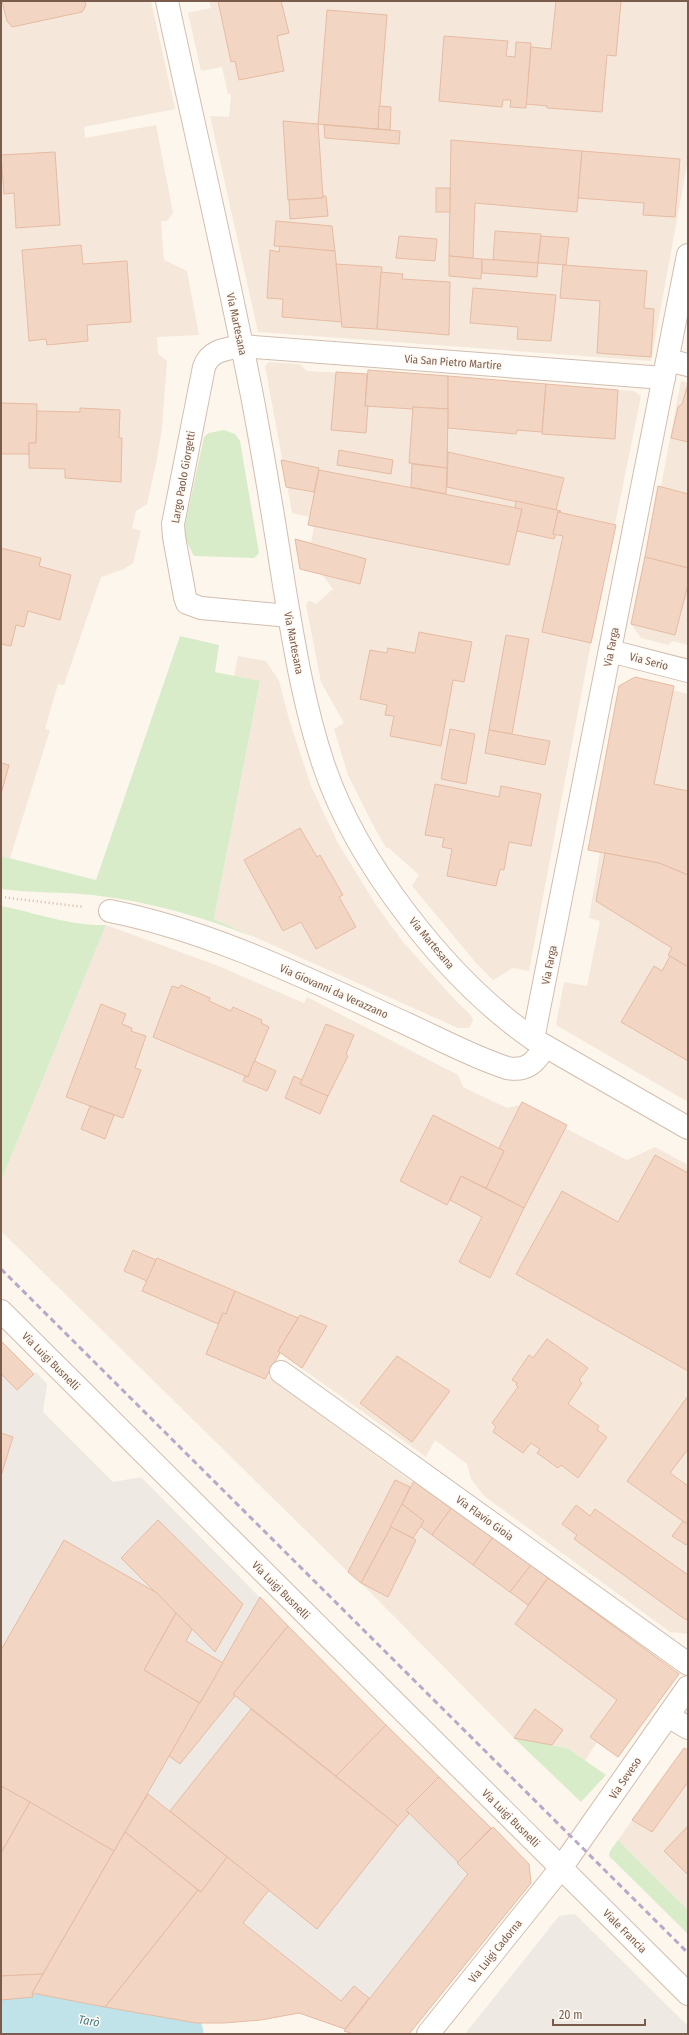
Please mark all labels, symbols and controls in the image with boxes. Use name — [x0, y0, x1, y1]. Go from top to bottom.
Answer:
street label: Via Martesana — [224, 292, 249, 356]
street label: Via San Pietro Martire — [404, 353, 502, 372]
street label: Largo Paolo Giorgetti — [169, 430, 198, 524]
street label: Via Martesana — [281, 611, 306, 675]
street label: Via Farga — [601, 626, 622, 668]
street label: Via Serio — [628, 650, 670, 673]
street label: Via Martesana — [406, 915, 457, 972]
street label: Via Farga — [539, 944, 560, 986]
street label: Via Giovanni da Verazzano — [278, 962, 390, 1021]
street label: Via Luigi Busnelli — [19, 1330, 82, 1393]
street label: Via Flavio Gioia — [453, 1493, 516, 1544]
street label: Via Luigi Busnelli — [249, 1559, 312, 1622]
street label: Via Seveso — [607, 1755, 644, 1802]
street label: Via Luigi Busnelli — [479, 1787, 542, 1850]
street label: Viale Francia — [600, 1907, 649, 1956]
street label: Via Luigi Cadorna — [466, 1917, 525, 1986]
scale bar — [553, 2001, 645, 2027]
text: 20 m — [559, 2008, 583, 2022]
water label: Tarò — [77, 2012, 101, 2030]

